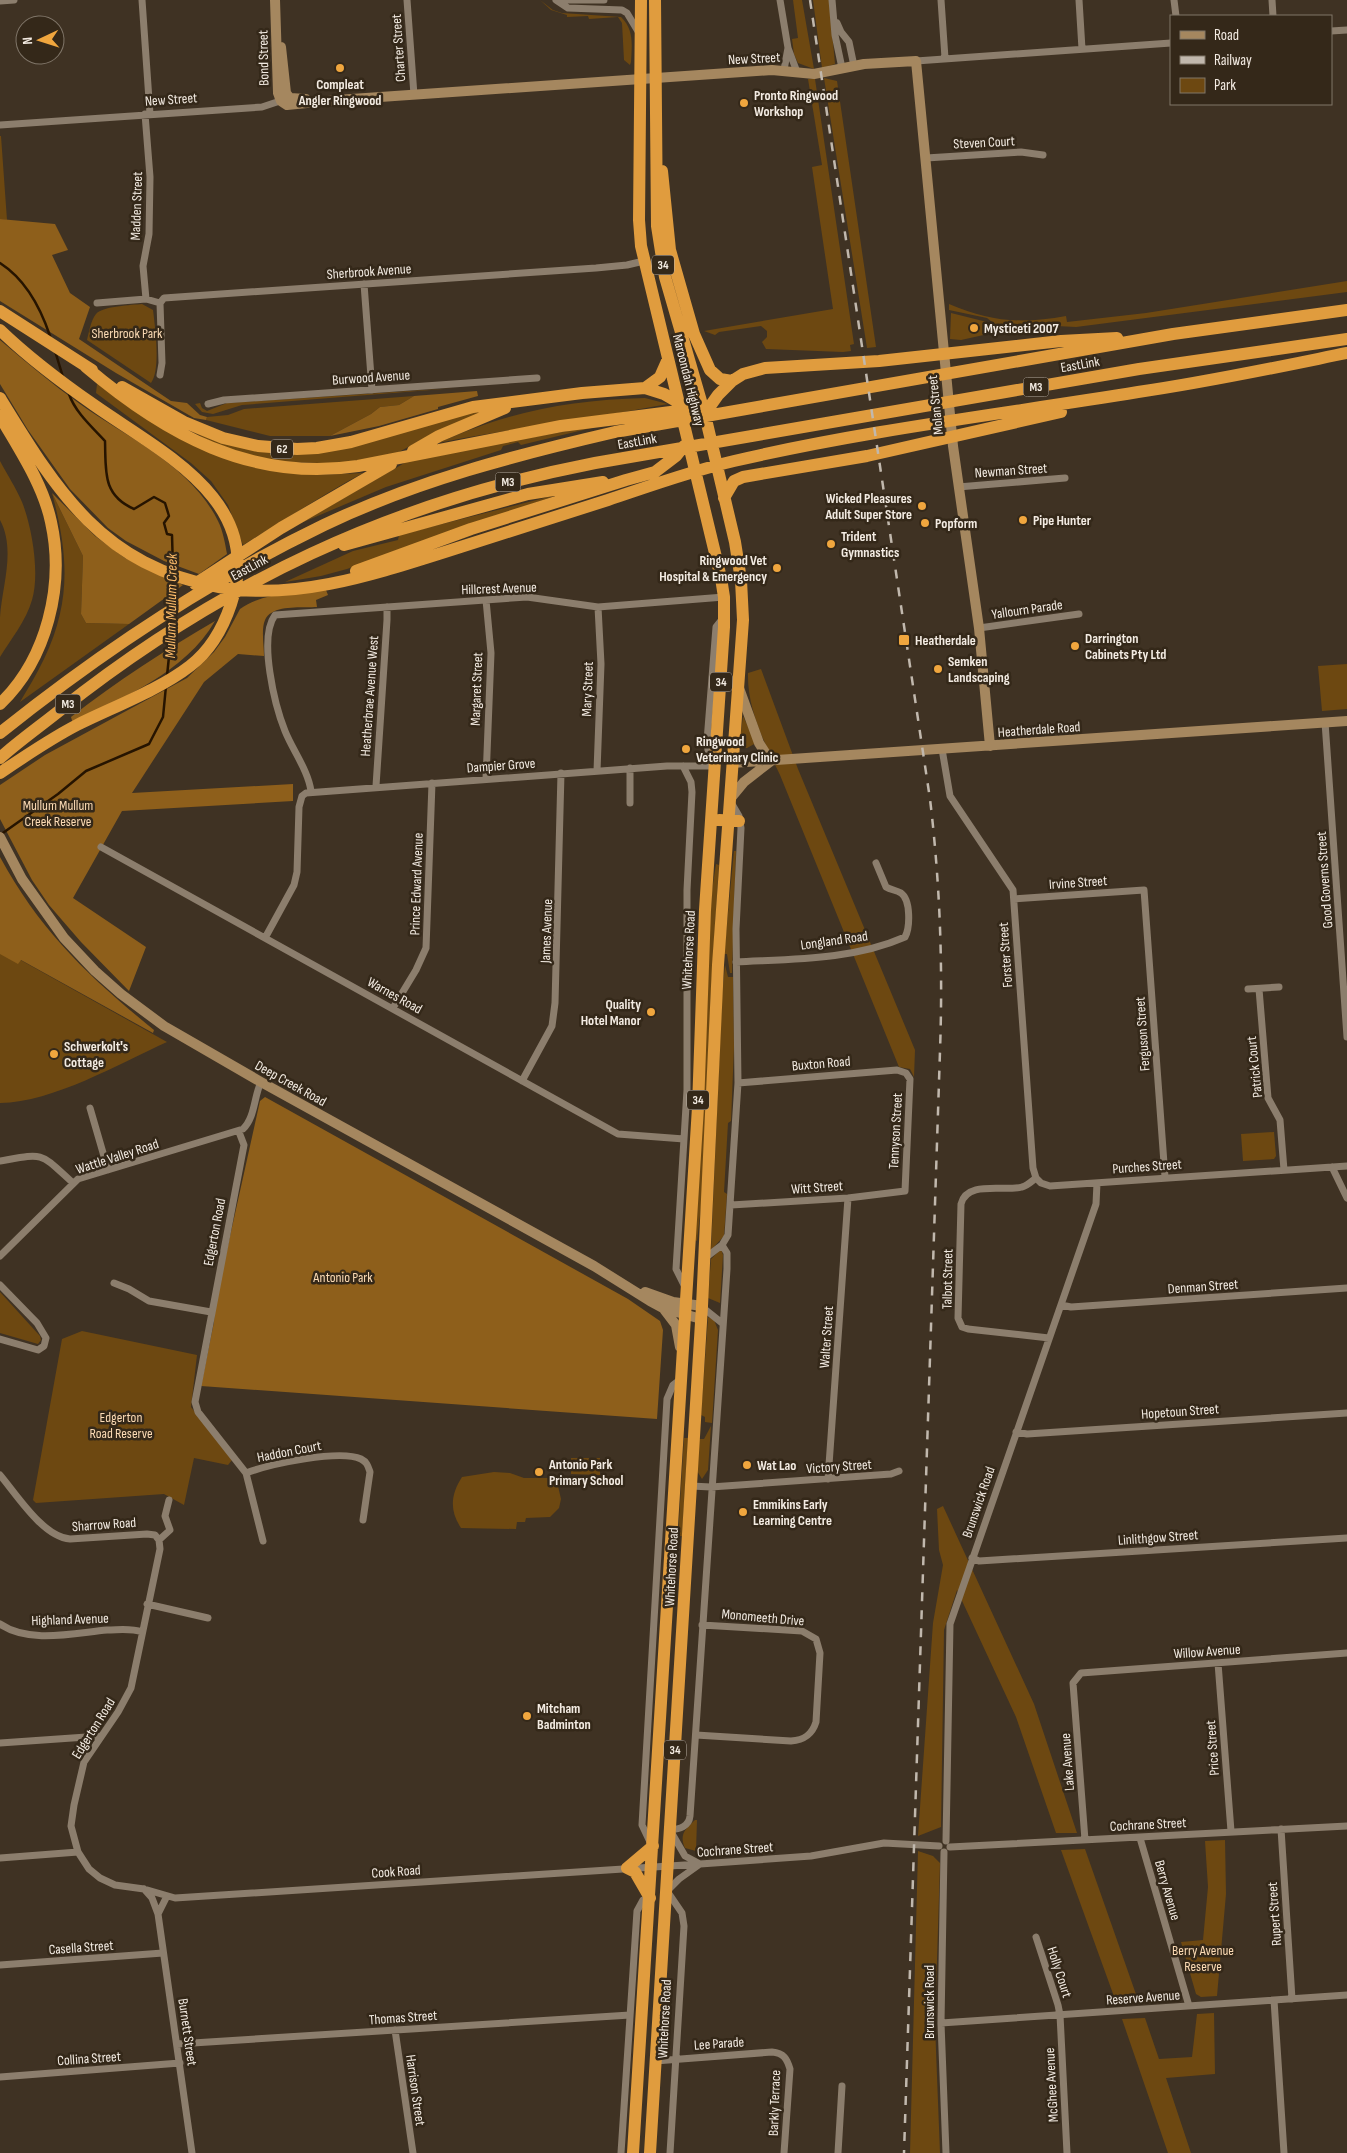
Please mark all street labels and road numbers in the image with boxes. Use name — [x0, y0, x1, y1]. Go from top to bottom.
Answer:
street label: Charter Street — [388, 13, 409, 82]
street label: Bond Street — [255, 30, 272, 86]
street label: New Street — [727, 49, 781, 68]
street label: New Street — [144, 89, 198, 110]
street label: Steven Court — [953, 132, 1015, 153]
street label: Madden Street — [127, 171, 146, 241]
road number: 34 — [652, 256, 674, 274]
street label: Sherbrook Avenue — [326, 260, 412, 283]
street label: Maroondah Highway — [669, 332, 708, 428]
street label: EastLink — [1059, 353, 1102, 376]
street label: Burwood Avenue — [332, 366, 411, 389]
street label: Molan Street — [924, 374, 947, 436]
road number: M3 — [1024, 378, 1048, 397]
street label: EastLink — [616, 430, 659, 453]
road number: 62 — [271, 439, 293, 458]
street label: Newman Street — [974, 459, 1048, 482]
road number: M3 — [496, 472, 520, 492]
street label: EastLink — [228, 550, 271, 584]
street label: Hillcrest Avenue — [461, 579, 537, 598]
street label: Yallourn Parade — [990, 596, 1064, 623]
street label: Heatherbrae Avenue West — [357, 635, 382, 757]
street label: Margaret Street — [467, 652, 486, 726]
street label: Mary Street — [578, 661, 597, 717]
road number: 34 — [710, 672, 732, 692]
road number: M3 — [56, 694, 80, 714]
street label: Heatherdale Road — [997, 718, 1081, 741]
street label: Dampier Grove — [466, 755, 536, 776]
street label: Good Governs Street — [1313, 831, 1336, 929]
street label: Prince Edward Avenue — [406, 832, 427, 936]
street label: Irvine Street — [1048, 872, 1108, 893]
street label: James Avenue — [537, 899, 556, 964]
street label: Whitehorse Road — [678, 910, 699, 990]
street label: Forster Street — [995, 922, 1016, 988]
street label: Longland Road — [799, 927, 869, 954]
street label: Warnes Road — [364, 973, 425, 1018]
street label: Ferguson Street — [1131, 996, 1154, 1072]
street label: Patrick Court — [1243, 1035, 1266, 1099]
street label: Buxton Road — [791, 1052, 851, 1075]
street label: Deep Creek Road — [252, 1057, 329, 1110]
road number: 34 — [687, 1090, 709, 1110]
street label: Tennyson Street — [885, 1092, 906, 1170]
street label: Wattle Valley Road — [74, 1135, 161, 1178]
street label: Purches Street — [1112, 1156, 1182, 1177]
street label: Witt Street — [790, 1177, 844, 1198]
street label: Edgerton Road — [200, 1197, 229, 1267]
street label: Talbot Street — [938, 1249, 957, 1309]
street label: Denman Street — [1167, 1276, 1239, 1297]
street label: Walter Street — [816, 1305, 837, 1369]
street label: Hopetoun Street — [1141, 1400, 1219, 1423]
street label: Haddon Court — [256, 1437, 323, 1466]
street label: Victory Street — [806, 1456, 872, 1477]
street label: Brunswick Road — [958, 1464, 999, 1540]
street label: Sharrow Road — [71, 1514, 137, 1535]
street label: Linlithgow Street — [1117, 1526, 1199, 1549]
street label: Whitehorse Road — [661, 1527, 682, 1607]
street label: Monomeeth Drive — [721, 1605, 805, 1630]
street label: Highland Avenue — [31, 1610, 109, 1629]
street label: Willow Avenue — [1173, 1641, 1241, 1662]
street label: Edgerton Road — [68, 1695, 119, 1762]
street label: Price Street — [1202, 1720, 1223, 1776]
street label: Lake Avenue — [1057, 1733, 1078, 1791]
road number: 34 — [664, 1740, 686, 1760]
street label: Cochrane Street — [1109, 1814, 1187, 1835]
street label: Cochrane Street — [696, 1838, 774, 1861]
street label: Berry Avenue — [1151, 1858, 1184, 1922]
street label: Cook Road — [371, 1861, 421, 1882]
street label: Rupert Street — [1264, 1881, 1285, 1946]
street label: Casella Street — [48, 1937, 114, 1958]
street label: Holly Court — [1043, 1945, 1076, 2000]
street label: Brunswick Road — [921, 1965, 938, 2039]
street label: Whitehorse Road — [654, 1979, 675, 2059]
street label: Reserve Avenue — [1105, 1986, 1181, 2009]
street label: Burnett Street — [174, 1997, 201, 2067]
street label: Thomas Street — [368, 2007, 438, 2028]
street label: Lee Parade — [693, 2033, 745, 2054]
street label: McGhee Avenue — [1041, 2047, 1062, 2123]
street label: Collina Street — [57, 2048, 121, 2069]
street label: Harrison Street — [402, 2053, 429, 2127]
street label: Barkly Terrace — [765, 2070, 784, 2136]

